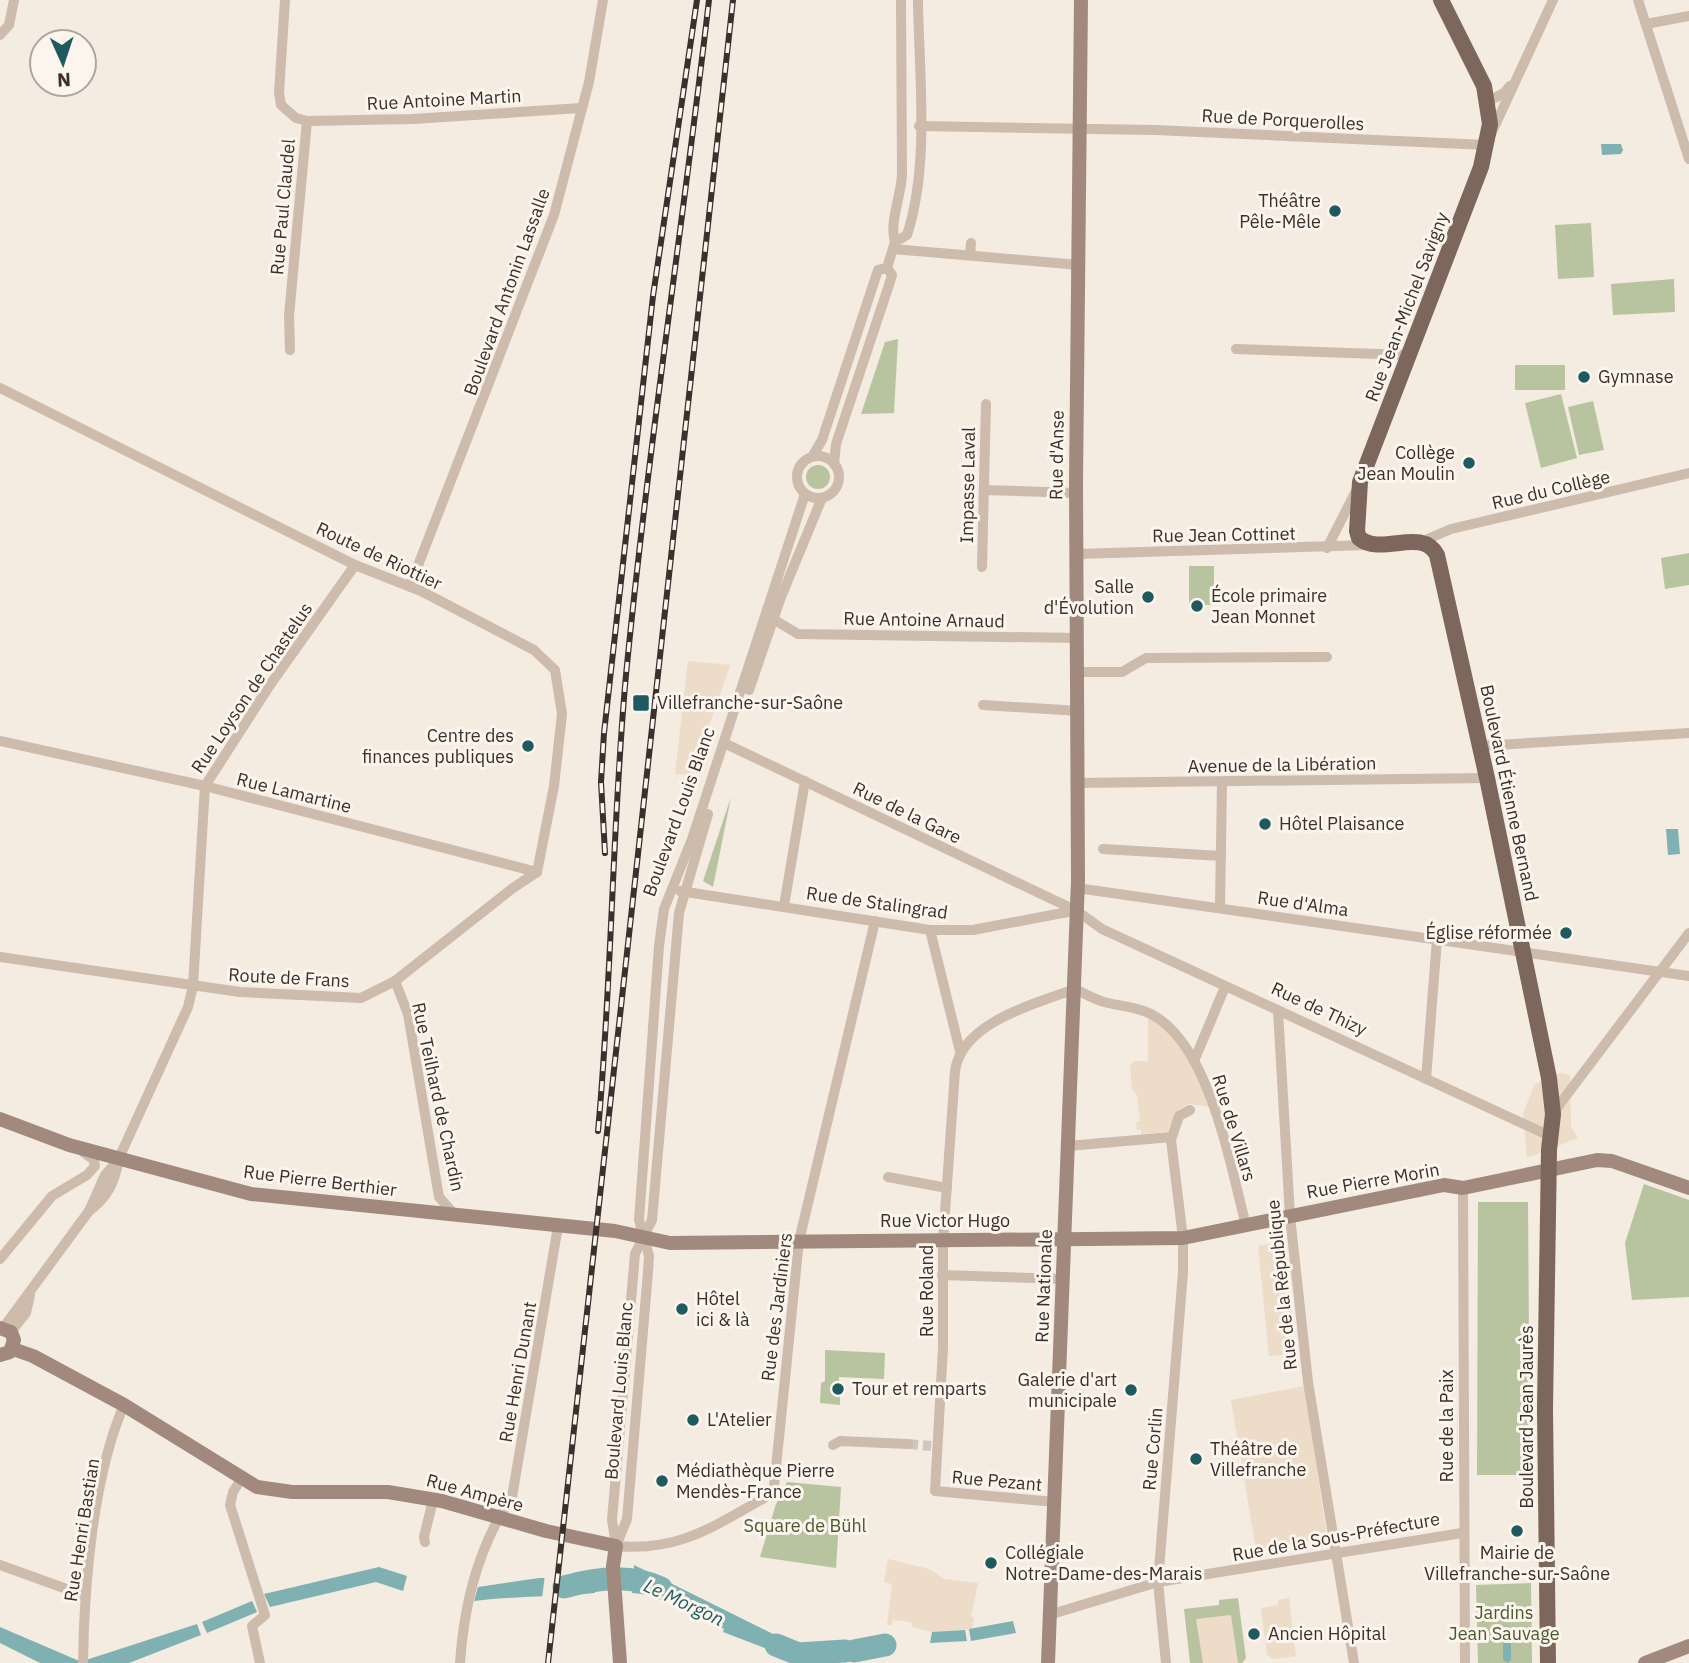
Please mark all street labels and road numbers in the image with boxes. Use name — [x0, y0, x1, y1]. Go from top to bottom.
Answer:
street label: Rue Antoine Martin — [366, 84, 522, 115]
street label: Rue de Porquerolles — [1201, 104, 1365, 135]
street label: Rue Paul Claudel — [265, 138, 300, 276]
street label: Boulevard Antonin Lassalle — [458, 185, 555, 399]
street label: Rue Jean-Michel Savigny — [1360, 209, 1453, 405]
street label: Rue d'Anse — [1044, 410, 1069, 500]
street label: Impasse Laval — [955, 427, 980, 543]
street label: Rue du Collège — [1489, 465, 1612, 514]
street label: Route de Riottier — [313, 516, 446, 595]
street label: Rue Jean Cottinet — [1152, 522, 1296, 547]
street label: Rue Loyson de Chastelus — [186, 598, 317, 778]
street label: Rue Antoine Arnaud — [843, 607, 1005, 632]
street label: Boulevard Étienne Bernand — [1475, 683, 1544, 903]
street label: Boulevard Louis Blanc — [637, 724, 720, 900]
street label: Avenue de la Libération — [1187, 751, 1377, 778]
street label: Rue Lamartine — [234, 767, 354, 818]
street label: Rue de la Gare — [849, 776, 965, 849]
street label: Rue de Stalingrad — [805, 881, 949, 924]
street label: Rue d'Alma — [1256, 886, 1350, 921]
street label: Route de Frans — [228, 963, 350, 992]
street label: Rue de Thizy — [1268, 976, 1371, 1041]
street label: Rue Teilhard de Chardin — [407, 1000, 470, 1193]
street label: Rue de Villars — [1207, 1072, 1262, 1184]
street label: Rue Pierre Morin — [1305, 1158, 1441, 1204]
street label: Rue Pierre Berthier — [242, 1160, 398, 1201]
street label: Rue de la République — [1261, 1199, 1302, 1371]
street label: Rue Victor Hugo — [880, 1209, 1010, 1232]
street label: Rue Nationale — [1030, 1229, 1057, 1343]
street label: Rue des Jardiniers — [756, 1231, 797, 1382]
street label: Rue Roland — [915, 1245, 938, 1337]
street label: Rue Henri Dunant — [494, 1300, 541, 1444]
street label: Boulevard Louis Blanc — [599, 1301, 638, 1481]
street label: Boulevard Jean Jaurès — [1515, 1325, 1538, 1509]
street label: Rue de la Paix — [1435, 1369, 1458, 1483]
street label: Rue Corlin — [1137, 1406, 1168, 1491]
street label: Rue Henri Bastian — [59, 1457, 104, 1603]
street label: Rue Pezant — [951, 1465, 1043, 1496]
street label: Rue Ampère — [424, 1468, 526, 1517]
street label: Rue de la Sous-Préfecture — [1230, 1507, 1442, 1566]

